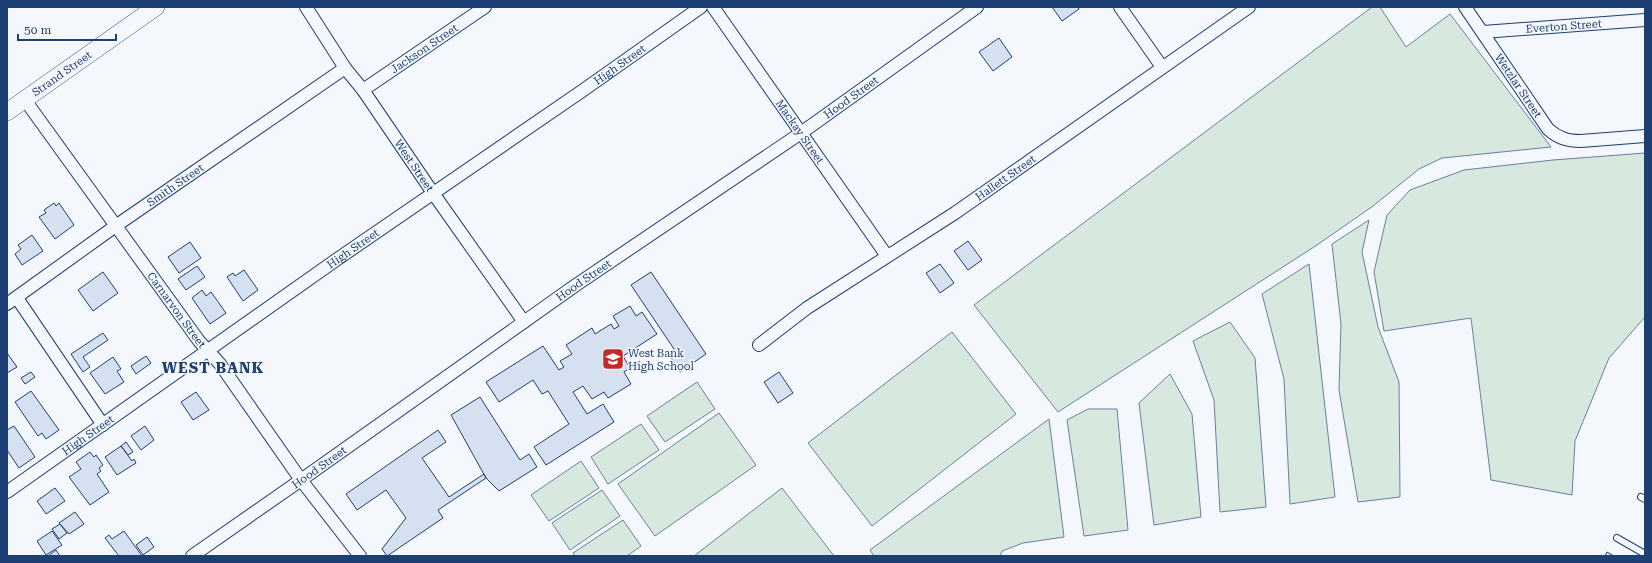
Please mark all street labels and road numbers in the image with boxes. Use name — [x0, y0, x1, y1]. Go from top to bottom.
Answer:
street label: Everton Street — [1525, 17, 1602, 35]
street label: Jackson Street — [388, 21, 460, 76]
street label: High Street — [591, 42, 648, 87]
street label: Strand Street — [29, 48, 94, 99]
street label: Wetzlar Street — [1492, 51, 1545, 120]
street label: Hood Street — [821, 73, 881, 121]
street label: Mackay Street — [773, 97, 827, 166]
street label: West Street — [392, 137, 437, 194]
street label: Hallett Street — [973, 152, 1038, 203]
street label: Smith Street — [144, 161, 206, 209]
street label: High Street — [324, 226, 381, 271]
street label: Hood Street — [553, 257, 614, 304]
street label: Carnarvon Street — [145, 269, 209, 351]
street label: High Street — [59, 412, 116, 458]
street label: Hood Street — [289, 443, 349, 491]

